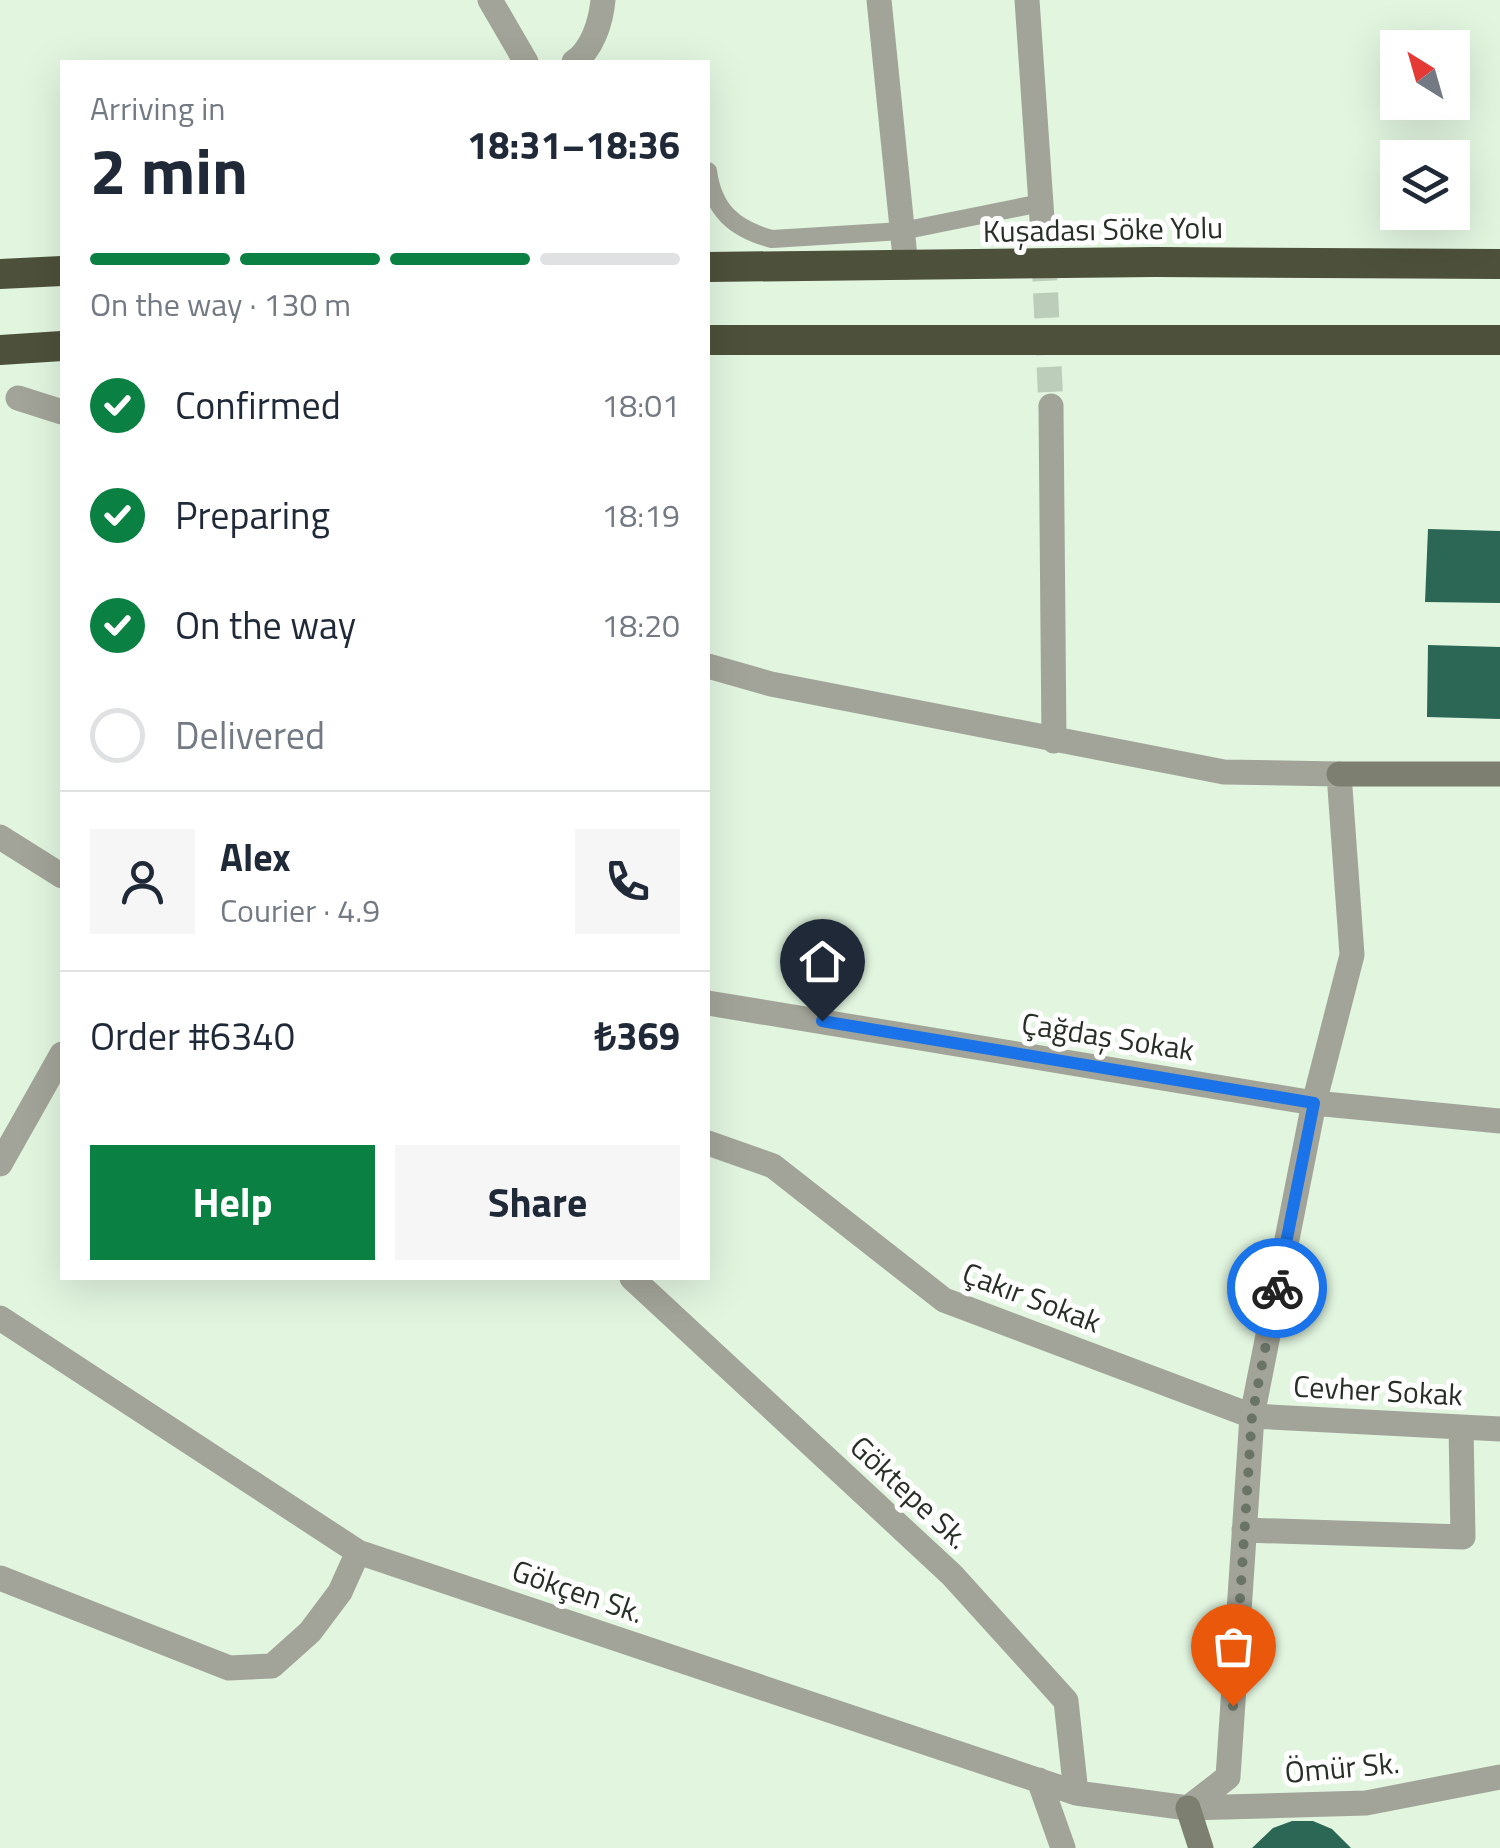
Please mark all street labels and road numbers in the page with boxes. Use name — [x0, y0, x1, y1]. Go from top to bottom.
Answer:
street label: Kuşadası Söke Yolu — [983, 204, 1223, 254]
street label: Çağdaş Sokak — [1018, 1000, 1198, 1072]
street label: Çakır Sokak — [956, 1250, 1108, 1344]
street label: Cevher Sokak — [1292, 1363, 1464, 1417]
street label: Göktepe Sk. — [840, 1424, 980, 1560]
street label: Gökçen Sk. — [506, 1547, 650, 1635]
street label: Ömür Sk. — [1283, 1739, 1401, 1795]

